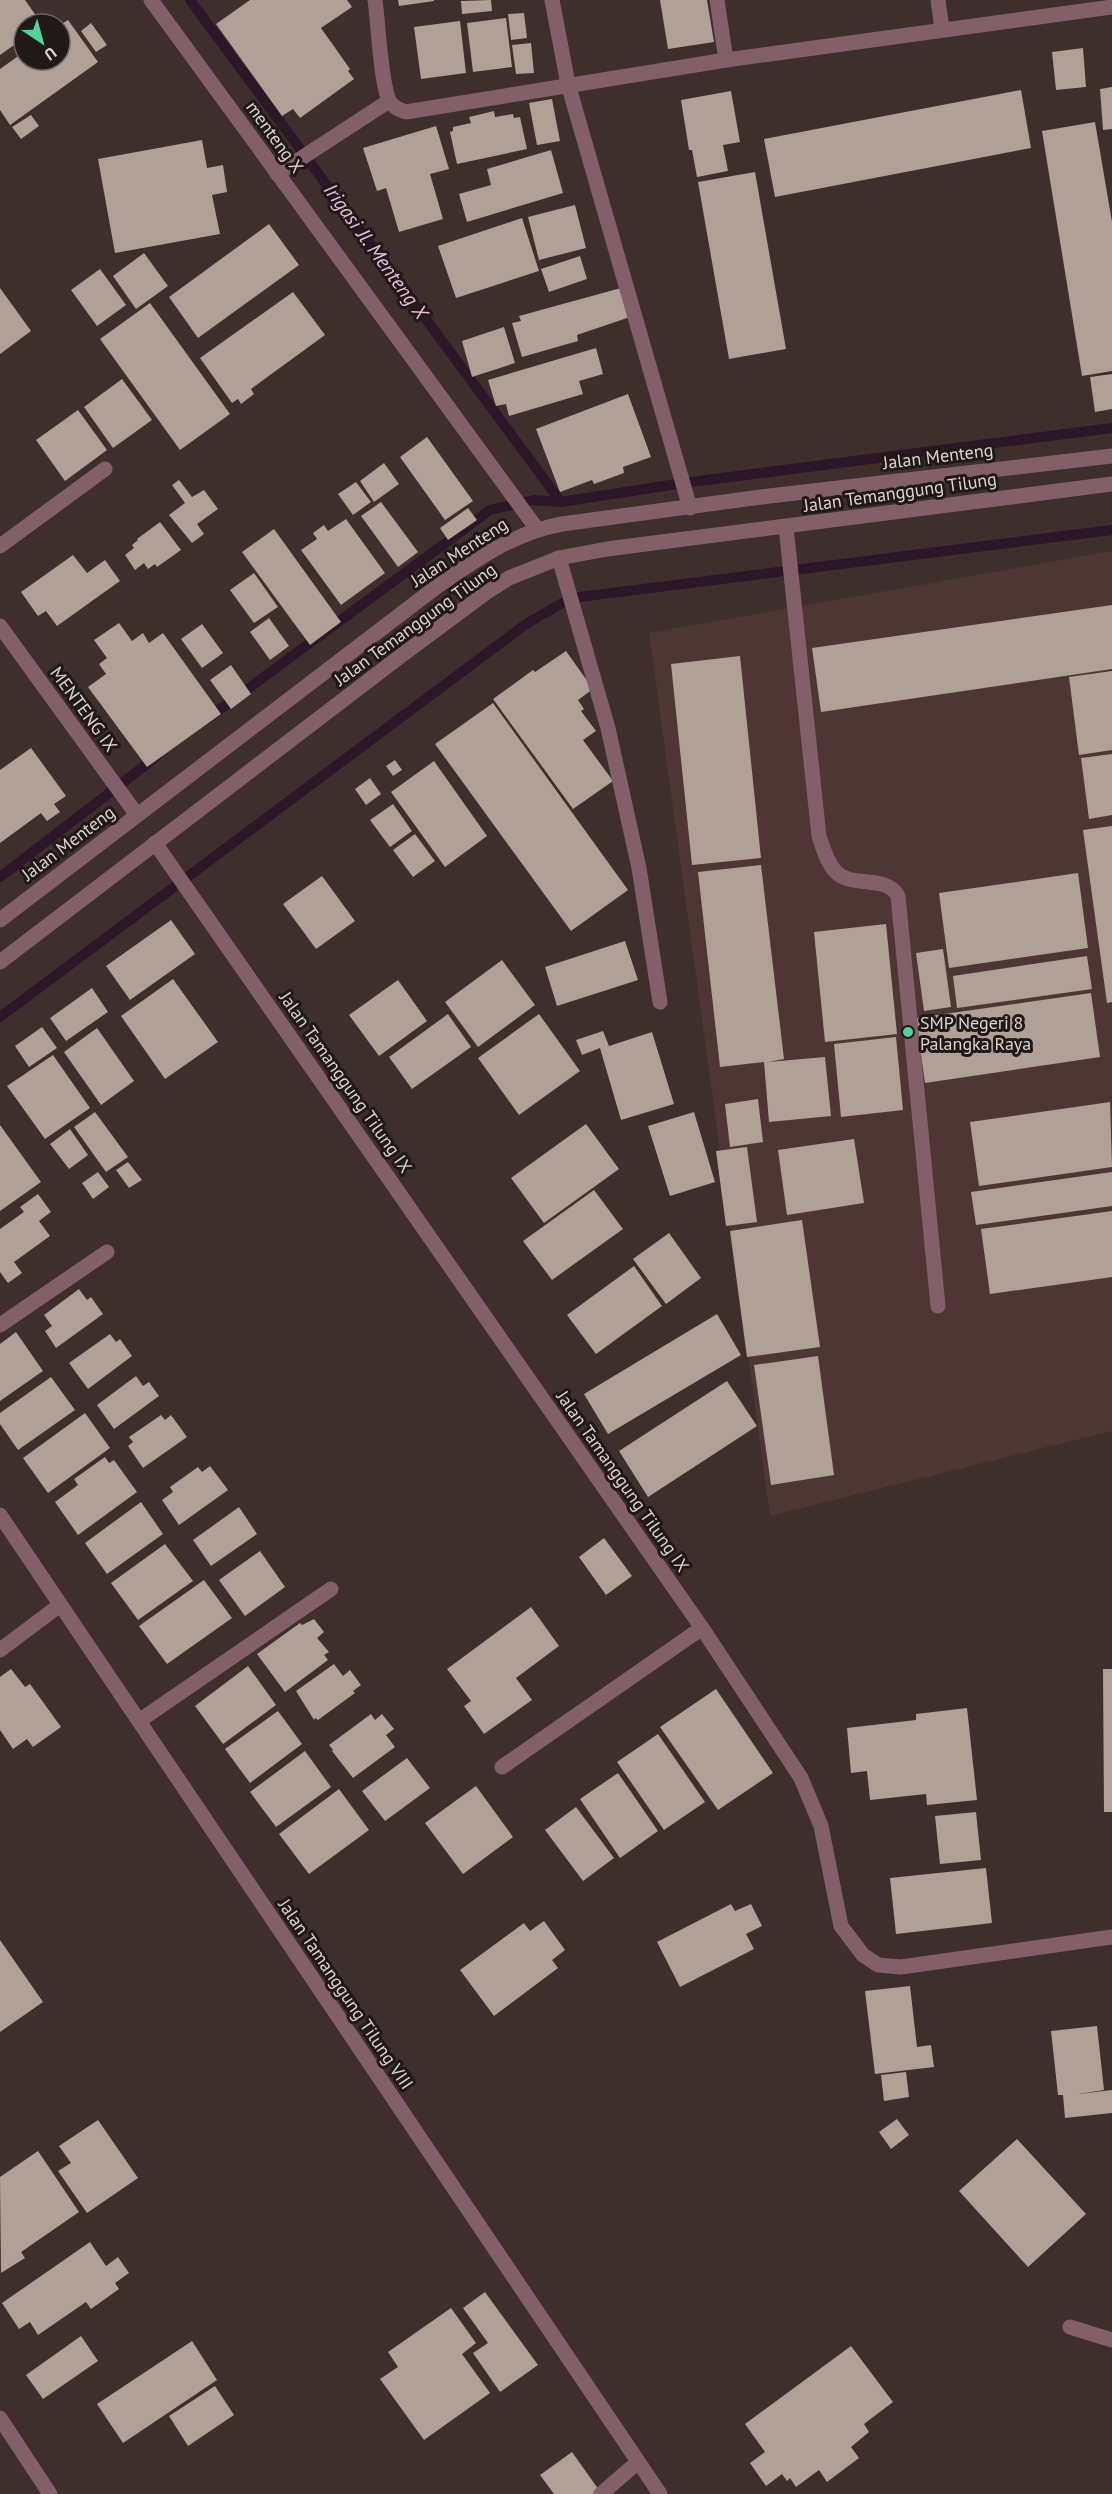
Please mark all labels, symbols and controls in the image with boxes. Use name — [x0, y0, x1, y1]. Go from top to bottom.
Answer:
north arrow — [12, 12, 72, 72]
text: U — [41, 43, 61, 65]
street label: menteng X — [241, 96, 309, 178]
water label: Irigasi Jl. Menteng X — [318, 178, 435, 326]
street label: Jalan Menteng — [881, 438, 994, 474]
street label: Jalan Temanggung Tilung — [801, 467, 998, 517]
street label: Jalan Menteng — [405, 512, 512, 592]
street label: Jalan Temanggung Tilung — [329, 557, 501, 691]
street label: MENTENG IX — [45, 662, 123, 756]
street label: Jalan Menteng — [16, 800, 119, 886]
street label: Jalan Tamanggung Tilung IX — [274, 986, 417, 1177]
place label: SMP Negeri 8 Palangka Raya — [920, 1011, 1031, 1055]
marker: SMP Negeri 8 Palangka Raya — [901, 1025, 915, 1039]
street label: Jalan Tamanggung Tilung IX — [551, 1385, 694, 1576]
street label: Jalan Tamanggung Tilung VIII — [273, 1893, 418, 2094]

